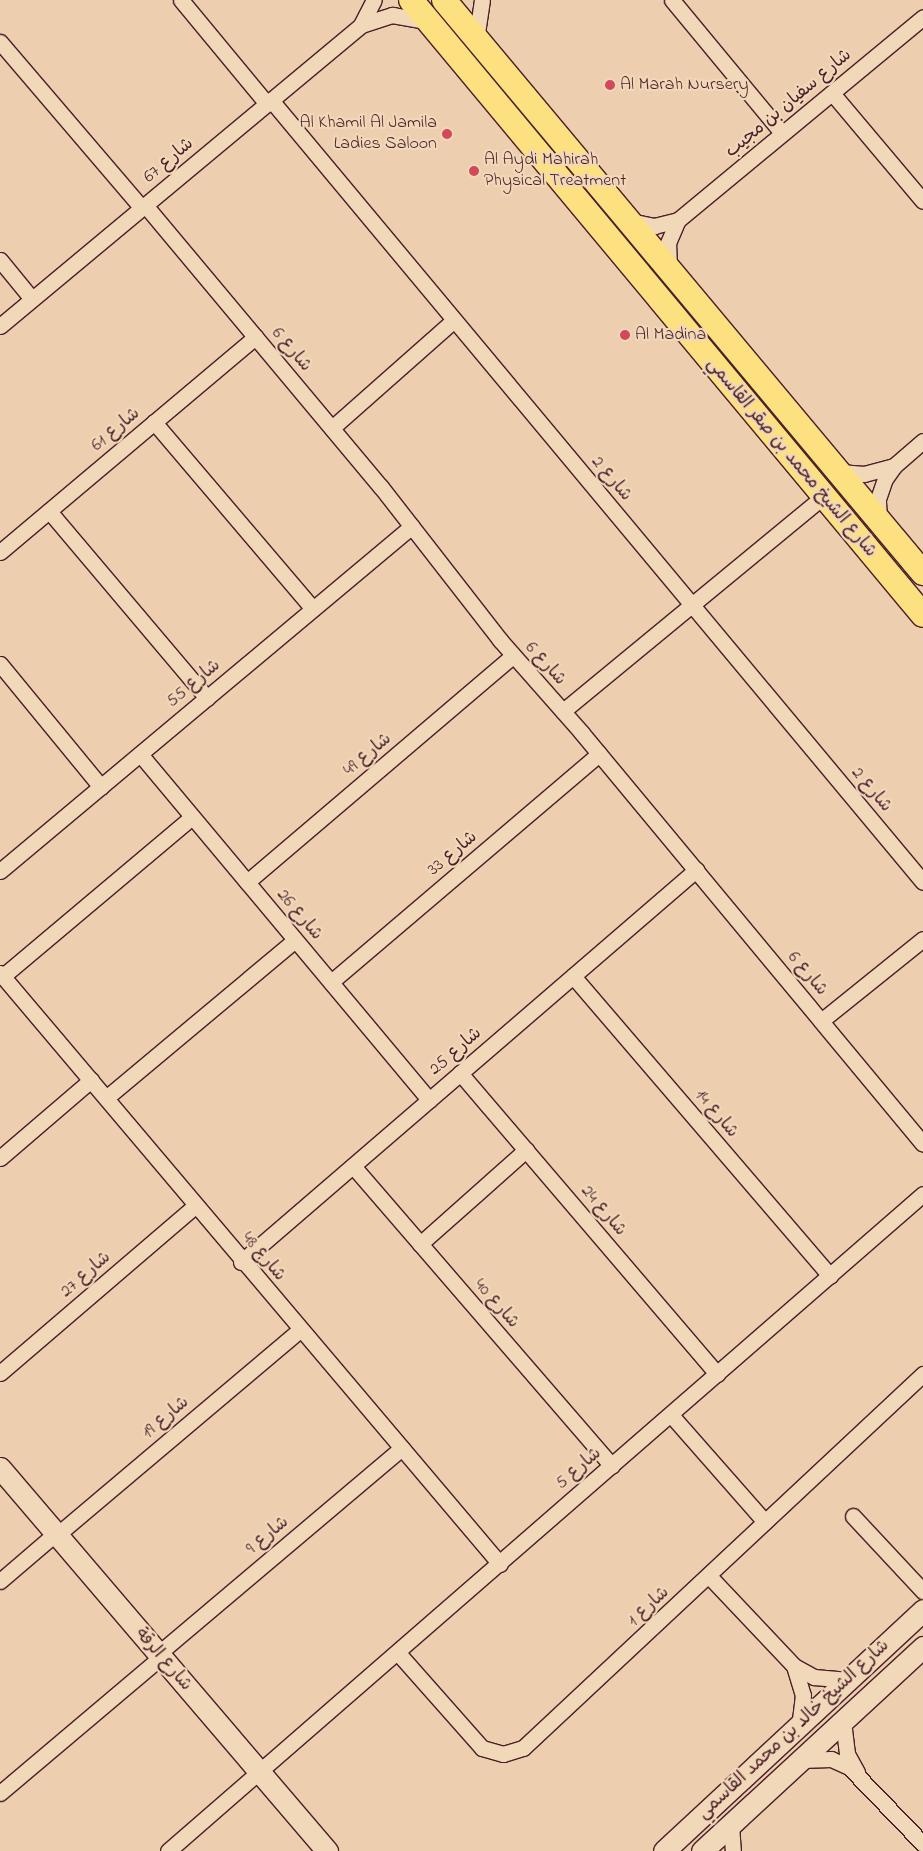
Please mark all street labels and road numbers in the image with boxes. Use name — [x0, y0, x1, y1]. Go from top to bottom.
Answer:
street label: شارع سفيان بن مجيب — [722, 45, 856, 163]
street label: شارع 67 — [140, 134, 198, 188]
street label: شارع 6 — [266, 323, 316, 377]
street label: شارع الشيخ محمد بن صقر القاسمي — [701, 354, 881, 562]
street label: شارع 61 — [87, 403, 145, 457]
street label: شارع 2 — [586, 452, 636, 506]
street label: شارع 6 — [520, 638, 570, 690]
street label: شارع 55 — [163, 655, 225, 713]
street label: شارع 49 — [339, 729, 397, 781]
street label: شارع 2 — [846, 763, 896, 817]
street label: شارع 33 — [424, 827, 482, 881]
street label: شارع 26 — [271, 885, 327, 945]
street label: شارع 6 — [782, 947, 832, 1001]
street label: شارع 25 — [425, 1023, 487, 1081]
street label: شارع 14 — [690, 1085, 742, 1143]
street label: شارع 24 — [576, 1181, 630, 1241]
street label: شارع 48 — [236, 1228, 290, 1286]
street label: شارع 27 — [56, 1247, 116, 1303]
street label: شارع 40 — [469, 1275, 523, 1333]
street label: شارع 19 — [138, 1392, 194, 1444]
street label: شارع 5 — [552, 1443, 606, 1495]
street label: شارع 9 — [242, 1512, 294, 1560]
street label: شارع 1 — [624, 1582, 674, 1632]
street label: شارع الرقة — [130, 1624, 196, 1696]
street label: شارع الشيخ خالد بن محمد القاسمي — [694, 1635, 894, 1825]

